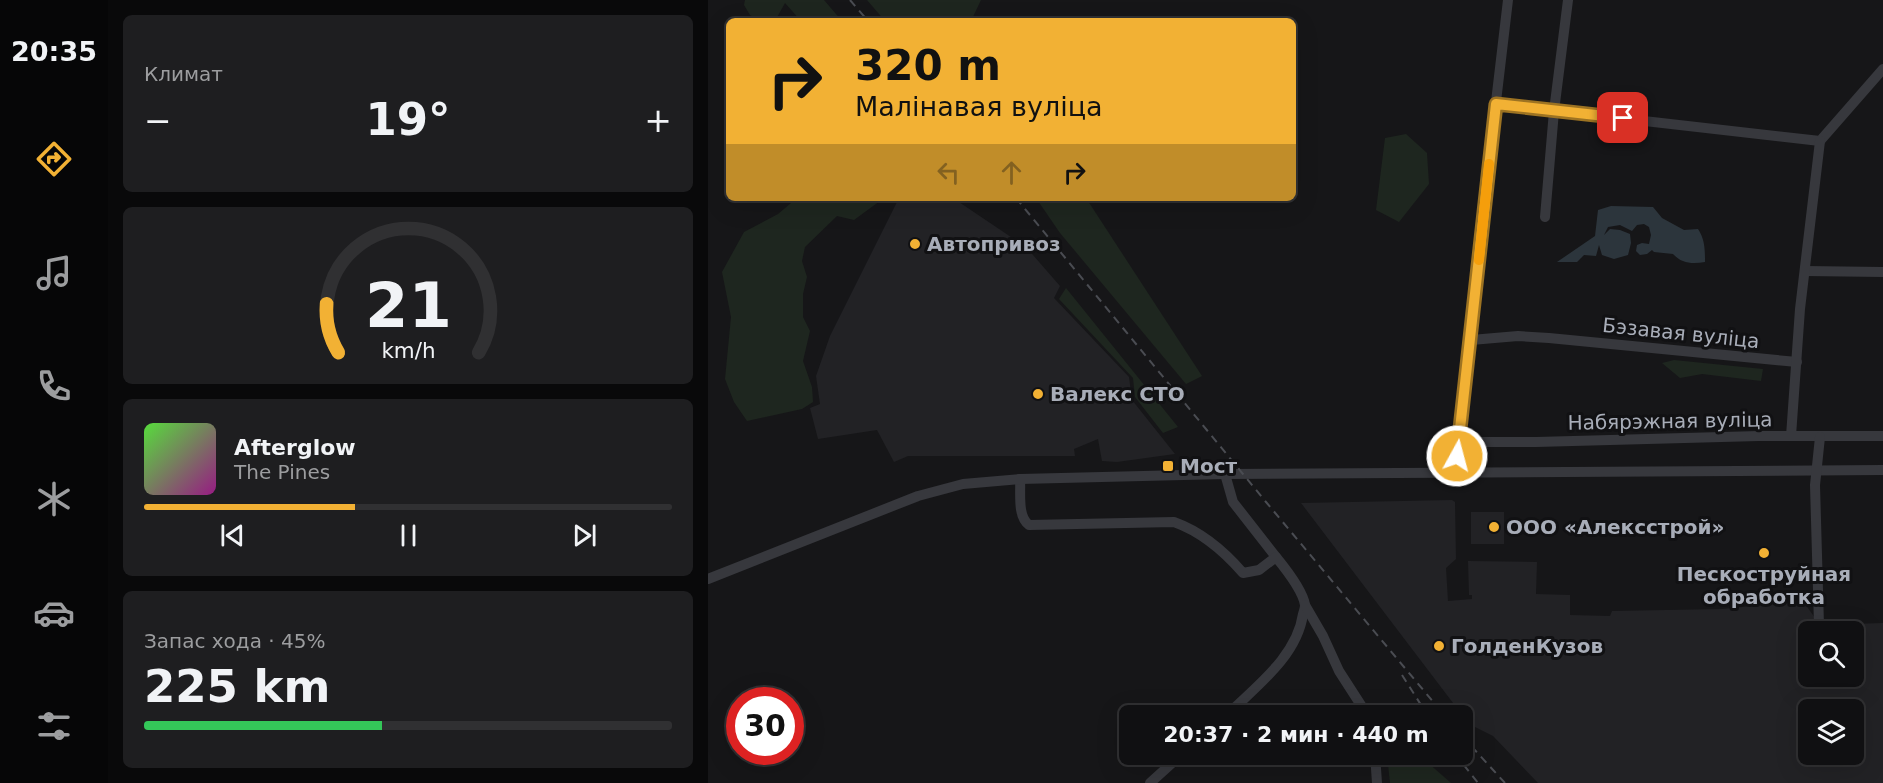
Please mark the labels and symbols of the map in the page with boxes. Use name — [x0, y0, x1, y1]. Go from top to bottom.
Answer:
pin — [1597, 92, 1648, 143]
place label: Автопривоз — [927, 232, 1061, 256]
marker: Автопривоз — [908, 237, 922, 251]
street label: Бэзавая вуліца — [1601, 313, 1761, 353]
place label: Валекс СТО — [1050, 382, 1185, 406]
marker: Валекс СТО — [1031, 387, 1045, 401]
street label: Набярэжная вуліца — [1567, 407, 1773, 435]
position arrow — [1425, 424, 1489, 488]
place label: Мост — [1180, 454, 1237, 478]
marker: Мост — [1161, 459, 1175, 473]
place label: ООО «Алексстрой» — [1506, 515, 1724, 539]
marker: ООО «Алексстрой» — [1487, 520, 1501, 534]
marker: Пескоструйная обработка — [1757, 546, 1771, 560]
place label: Пескоструйная обработка — [1677, 562, 1851, 609]
place label: ГолденКузов — [1451, 634, 1603, 658]
marker: ГолденКузов — [1432, 639, 1446, 653]
speed limit sign: 30 — [726, 687, 804, 765]

